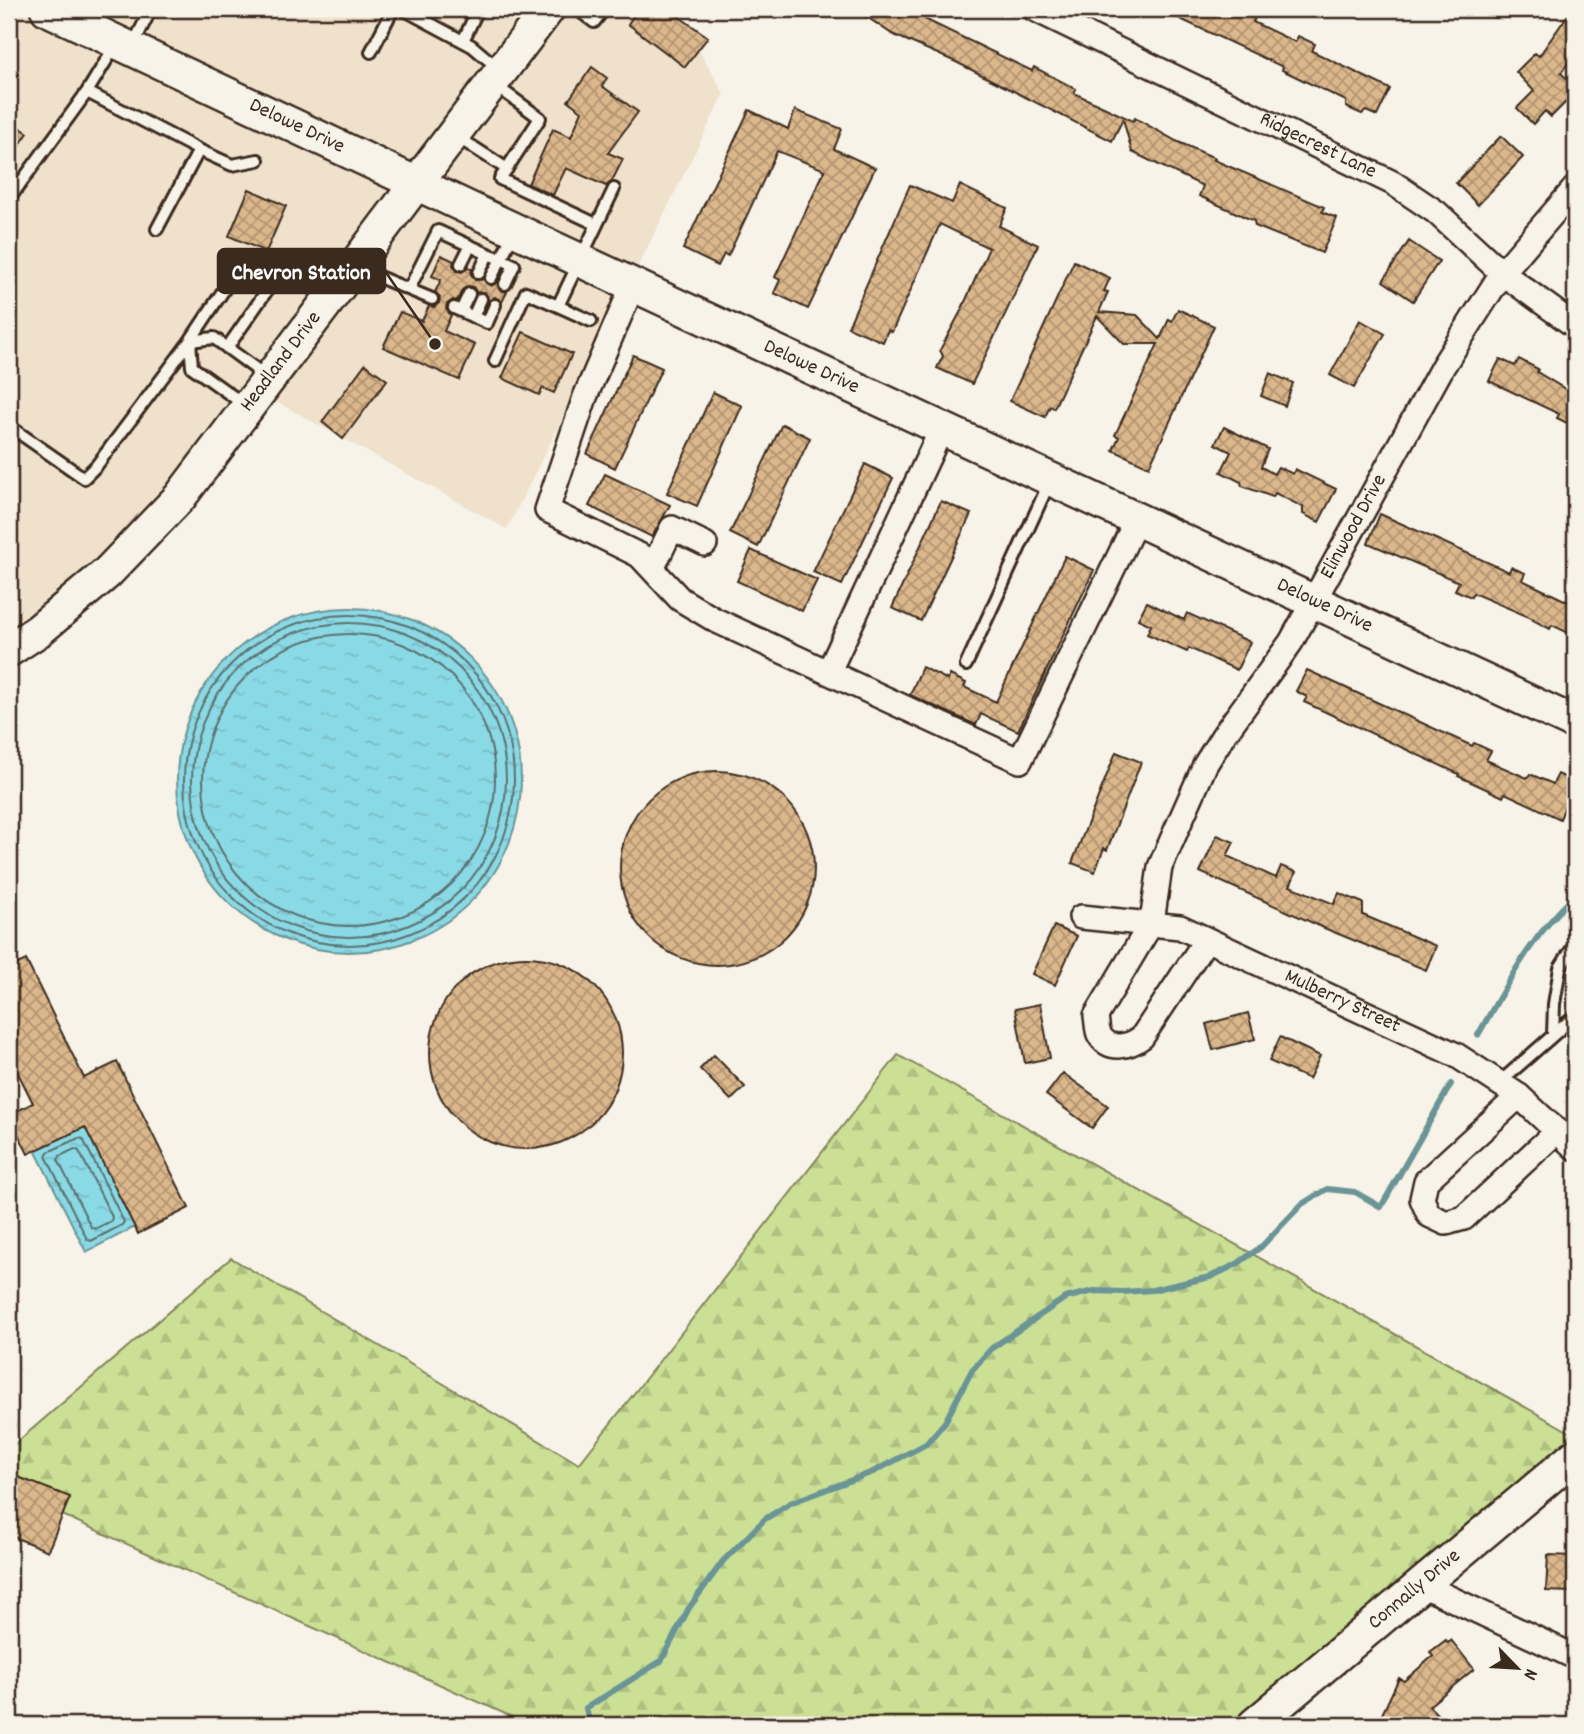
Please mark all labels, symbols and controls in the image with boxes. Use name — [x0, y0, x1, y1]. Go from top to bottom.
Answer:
street label: Delowe Drive — [244, 91, 349, 162]
street label: Ridgecrest Lane — [1254, 105, 1381, 188]
callout: Chevron Station — [218, 249, 385, 293]
text: Chevron Station — [231, 258, 371, 291]
street label: Headland Drive — [234, 305, 330, 419]
street label: Delowe Drive — [758, 332, 864, 403]
street label: Elinwood Drive — [1313, 469, 1395, 585]
street label: Delowe Drive — [1271, 571, 1377, 642]
street label: Mulberry Street — [1279, 962, 1405, 1042]
street label: Connally Drive — [1362, 1542, 1468, 1638]
north arrow — [1482, 1632, 1552, 1702]
text: N — [1515, 1664, 1543, 1684]

